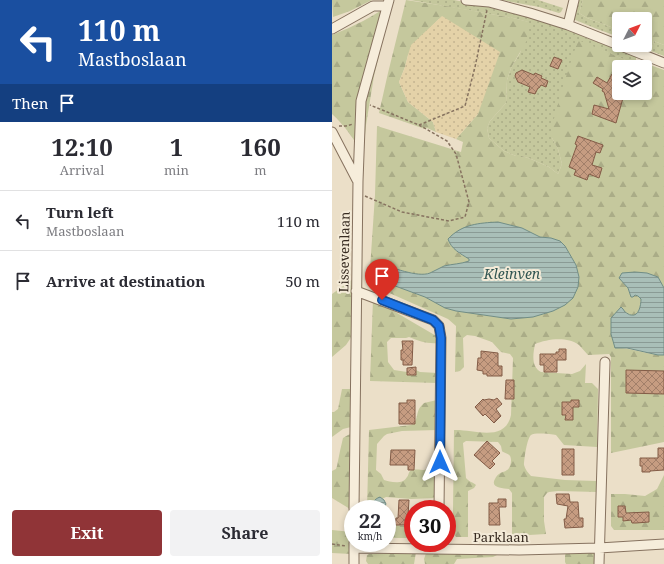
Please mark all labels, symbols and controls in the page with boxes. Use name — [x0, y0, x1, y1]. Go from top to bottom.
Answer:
text: 110 m — [78, 11, 160, 49]
north arrow — [612, 12, 652, 52]
map controls — [612, 12, 652, 100]
icon: left — [12, 16, 64, 68]
text: Mastboslaan — [78, 47, 187, 71]
button: layers — [612, 60, 652, 100]
icon: arrive — [56, 92, 78, 114]
text: Then — [12, 93, 48, 113]
text: 12:10 — [51, 130, 113, 163]
text: 1 — [170, 130, 183, 163]
text: 160 — [240, 130, 281, 163]
text: Arrival — [60, 161, 104, 179]
text: min — [164, 161, 189, 179]
text: m — [254, 161, 267, 179]
text: Turn left — [46, 202, 114, 222]
icon: left — [12, 210, 34, 232]
text: 110 m — [277, 211, 320, 231]
street label: Lissevenlaan — [334, 211, 354, 293]
text: Mastboslaan — [46, 222, 124, 240]
pin — [365, 259, 399, 300]
water label: Kleinven — [483, 264, 541, 283]
icon: arrive — [371, 265, 393, 287]
icon: arrive — [12, 270, 34, 292]
text: Arrive at destination — [46, 271, 205, 291]
text: 50 m — [285, 271, 320, 291]
position arrow — [419, 441, 461, 483]
speed limit sign: 30 — [404, 500, 456, 552]
text: 22 — [359, 507, 381, 534]
button: Exit — [12, 510, 162, 556]
button: Share — [170, 510, 320, 556]
street label: Parklaan — [473, 528, 530, 546]
text: km/h — [358, 529, 382, 543]

